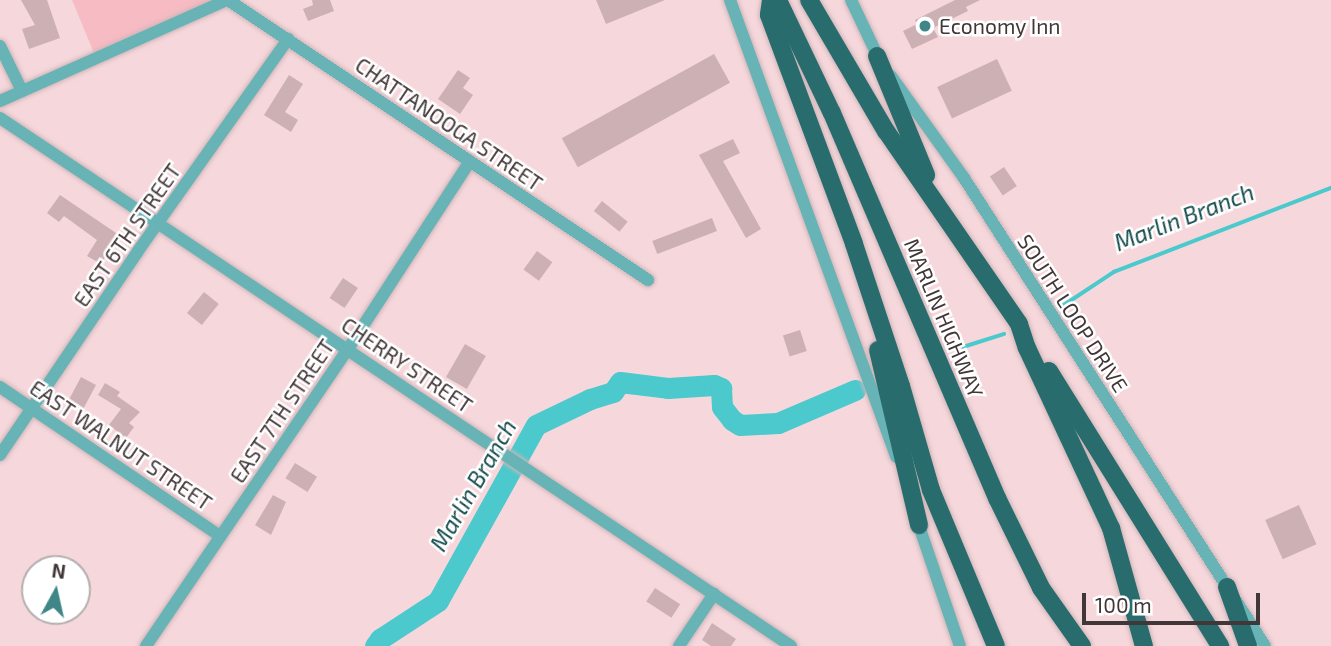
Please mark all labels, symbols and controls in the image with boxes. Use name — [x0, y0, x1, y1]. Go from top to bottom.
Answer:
place label: Economy Inn — [939, 13, 1061, 39]
marker: Economy Inn — [917, 18, 933, 34]
street label: CHATTANOOGA STREET — [351, 52, 547, 196]
street label: EAST 6TH STREET — [68, 159, 186, 311]
water label: Marlin Branch — [1110, 178, 1258, 256]
street label: SOUTH LOOP DRIVE — [1013, 229, 1133, 397]
street label: MARLIN HIGHWAY — [899, 235, 989, 401]
street label: CHERRY STREET — [337, 312, 477, 418]
street label: EAST 7TH STREET — [225, 334, 339, 488]
street label: EAST WALNUT STREET — [25, 374, 217, 516]
water label: Marlin Branch — [424, 414, 522, 556]
north arrow — [21, 555, 91, 625]
text: N — [50, 558, 67, 583]
scale bar — [1086, 580, 1264, 624]
text: 100 m — [1095, 592, 1152, 617]

